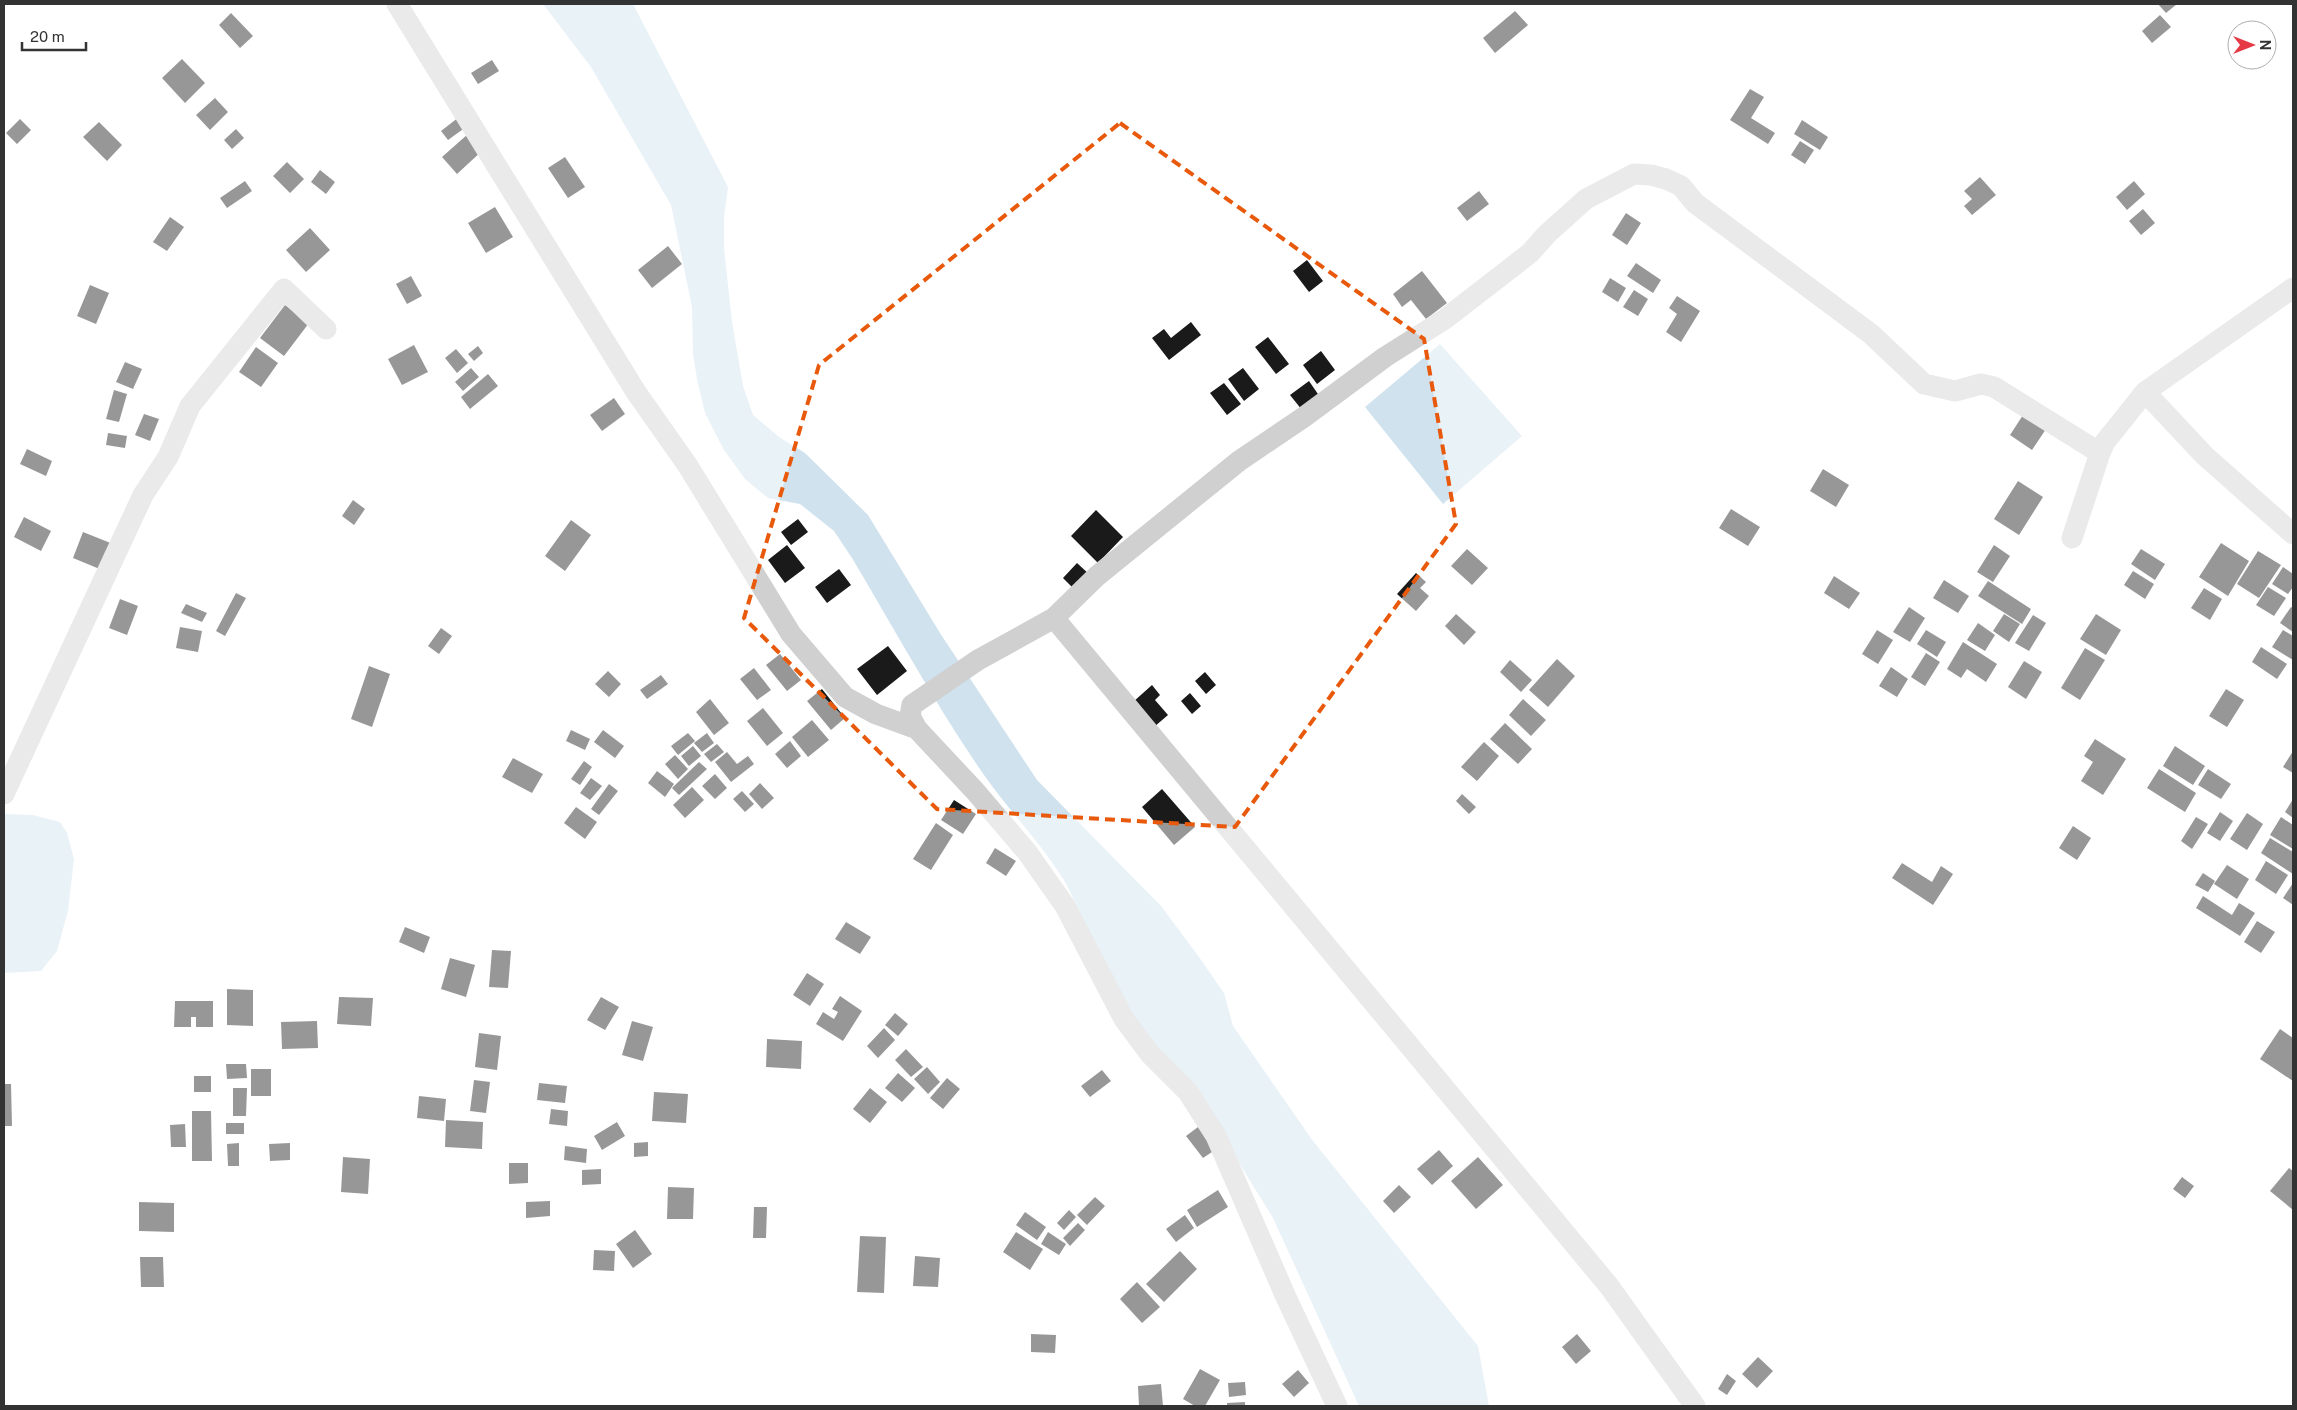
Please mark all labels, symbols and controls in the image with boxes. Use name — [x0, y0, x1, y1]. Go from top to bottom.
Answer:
scale bar — [22, 20, 86, 52]
north arrow — [2227, 20, 2277, 70]
text: 20 m — [30, 28, 65, 45]
text: N — [2257, 40, 2273, 50]

